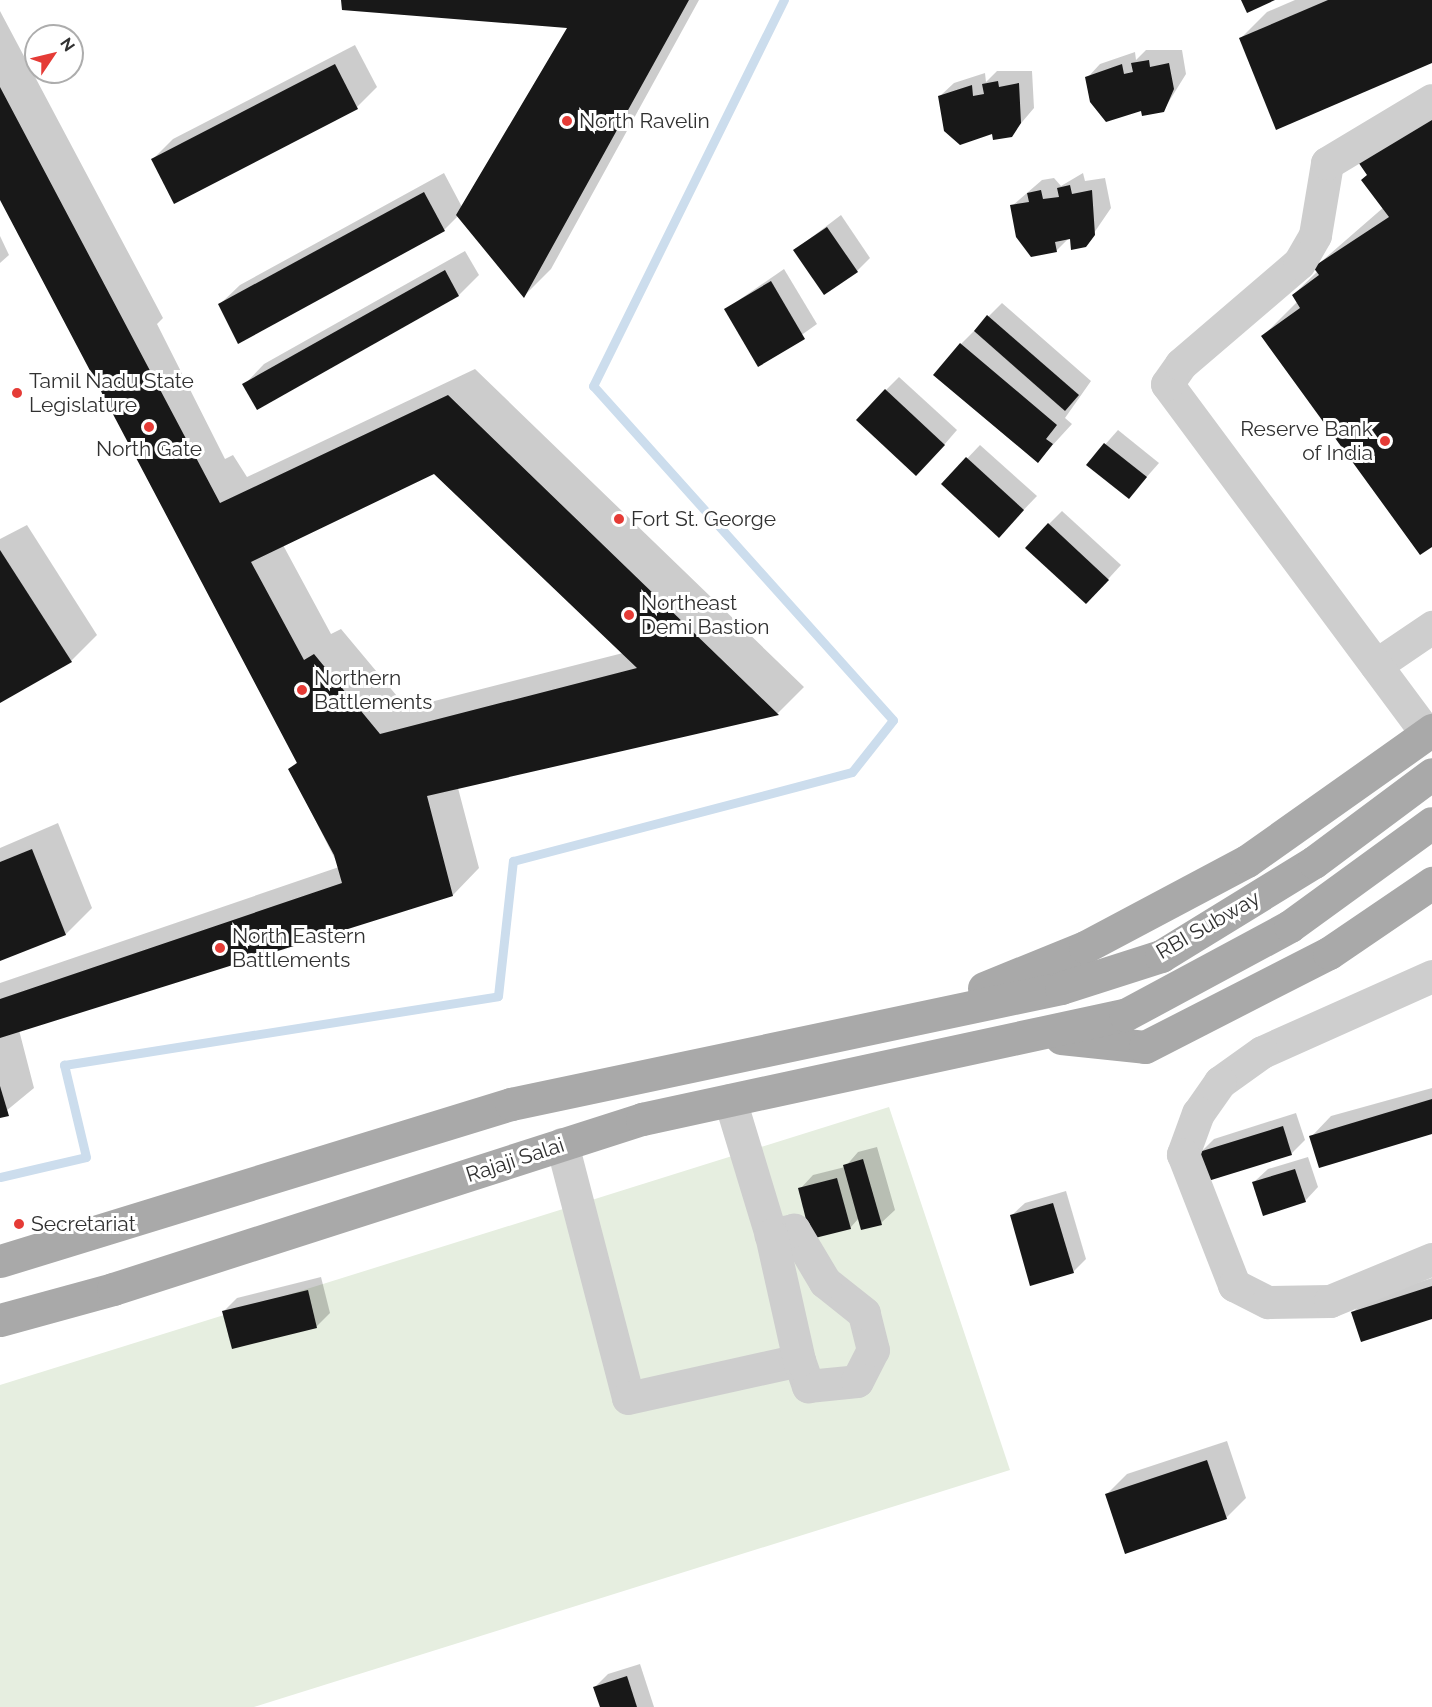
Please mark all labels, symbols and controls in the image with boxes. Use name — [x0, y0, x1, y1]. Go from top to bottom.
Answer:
north arrow — [24, 24, 84, 84]
text: N — [56, 34, 79, 55]
place label: North Ravelin — [579, 108, 710, 134]
marker: North Ravelin — [560, 114, 574, 128]
place label: Tamil Nadu State Legislature — [29, 368, 195, 418]
marker: Tamil Nadu State Legislature — [10, 386, 24, 400]
place label: Reserve Bank of India — [1240, 416, 1373, 466]
marker: North Gate — [142, 420, 156, 434]
marker: Reserve Bank of India — [1378, 434, 1392, 448]
place label: North Gate — [96, 436, 202, 462]
place label: Fort St. George — [631, 506, 776, 532]
marker: Fort St. George — [612, 512, 626, 526]
place label: Northeast Demi Bastion — [641, 590, 769, 640]
marker: Northeast Demi Bastion — [622, 608, 636, 622]
place label: Northern Battlements — [314, 665, 432, 715]
marker: Northern Battlements — [295, 683, 309, 697]
street label: RBI Subway — [1152, 885, 1264, 965]
place label: North Eastern Battlements — [232, 923, 366, 973]
marker: North Eastern Battlements — [213, 941, 227, 955]
street label: Rajaji Salai — [463, 1132, 567, 1188]
place label: Secretariat — [31, 1211, 136, 1237]
marker: Secretariat — [12, 1217, 26, 1231]

